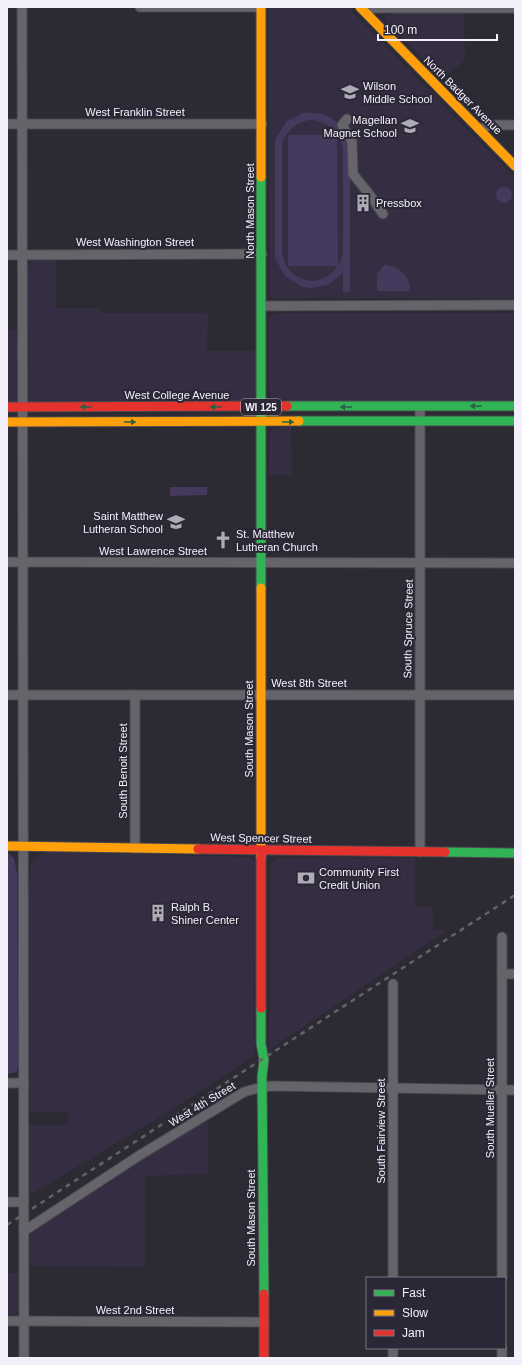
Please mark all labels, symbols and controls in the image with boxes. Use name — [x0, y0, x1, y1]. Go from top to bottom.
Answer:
scale bar — [378, 16, 497, 42]
text: 100 m — [384, 23, 417, 37]
street label: North Badger Avenue — [422, 54, 504, 136]
place label: Wilson Middle School — [363, 80, 432, 105]
school or university icon: Wilson Middle School — [340, 82, 360, 102]
street label: West Franklin Street — [85, 106, 185, 118]
place label: Magellan Magnet School — [324, 114, 397, 139]
school or university icon: Magellan Magnet School — [400, 116, 420, 136]
street label: North Mason Street — [244, 163, 256, 259]
building icon: Pressbox — [353, 193, 373, 213]
place label: Pressbox — [376, 197, 422, 209]
street label: West Washington Street — [76, 236, 194, 248]
street label: West College Avenue — [125, 389, 229, 401]
road number: WI 125 — [241, 399, 281, 415]
one-way arrow — [469, 403, 482, 409]
one-way arrow — [79, 404, 92, 410]
one-way arrow — [209, 404, 222, 410]
one-way arrow — [339, 404, 352, 410]
one-way arrow — [124, 419, 137, 425]
one-way arrow — [282, 419, 295, 425]
place label: Saint Matthew Lutheran School — [83, 510, 163, 535]
school or university icon: Saint Matthew Lutheran School — [166, 512, 186, 532]
place label: St. Matthew Lutheran Church — [236, 528, 318, 553]
church icon: St. Matthew Lutheran Church — [213, 530, 233, 550]
street label: West Lawrence Street — [99, 545, 207, 557]
street label: South Spruce Street — [401, 579, 415, 679]
street label: West 8th Street — [271, 677, 347, 689]
street label: South Mason Street — [243, 680, 255, 778]
street label: South Benoit Street — [117, 723, 129, 819]
street label: West Spencer Street — [210, 831, 312, 845]
place label: Community First Credit Union — [319, 866, 399, 891]
bank icon: Community First Credit Union — [296, 868, 316, 888]
place label: Ralph B. Shiner Center — [171, 901, 239, 926]
building icon: Ralph B. Shiner Center — [148, 903, 168, 923]
street label: South Mueller Street — [484, 1058, 496, 1158]
street label: South Fairview Street — [375, 1078, 387, 1184]
street label: West 4th Street — [167, 1079, 237, 1129]
street label: South Mason Street — [245, 1169, 257, 1267]
legend — [366, 1277, 506, 1349]
text: Fast — [402, 1286, 426, 1300]
street label: West 2nd Street — [96, 1304, 174, 1316]
text: Slow — [402, 1306, 428, 1320]
text: Jam — [402, 1326, 425, 1340]

